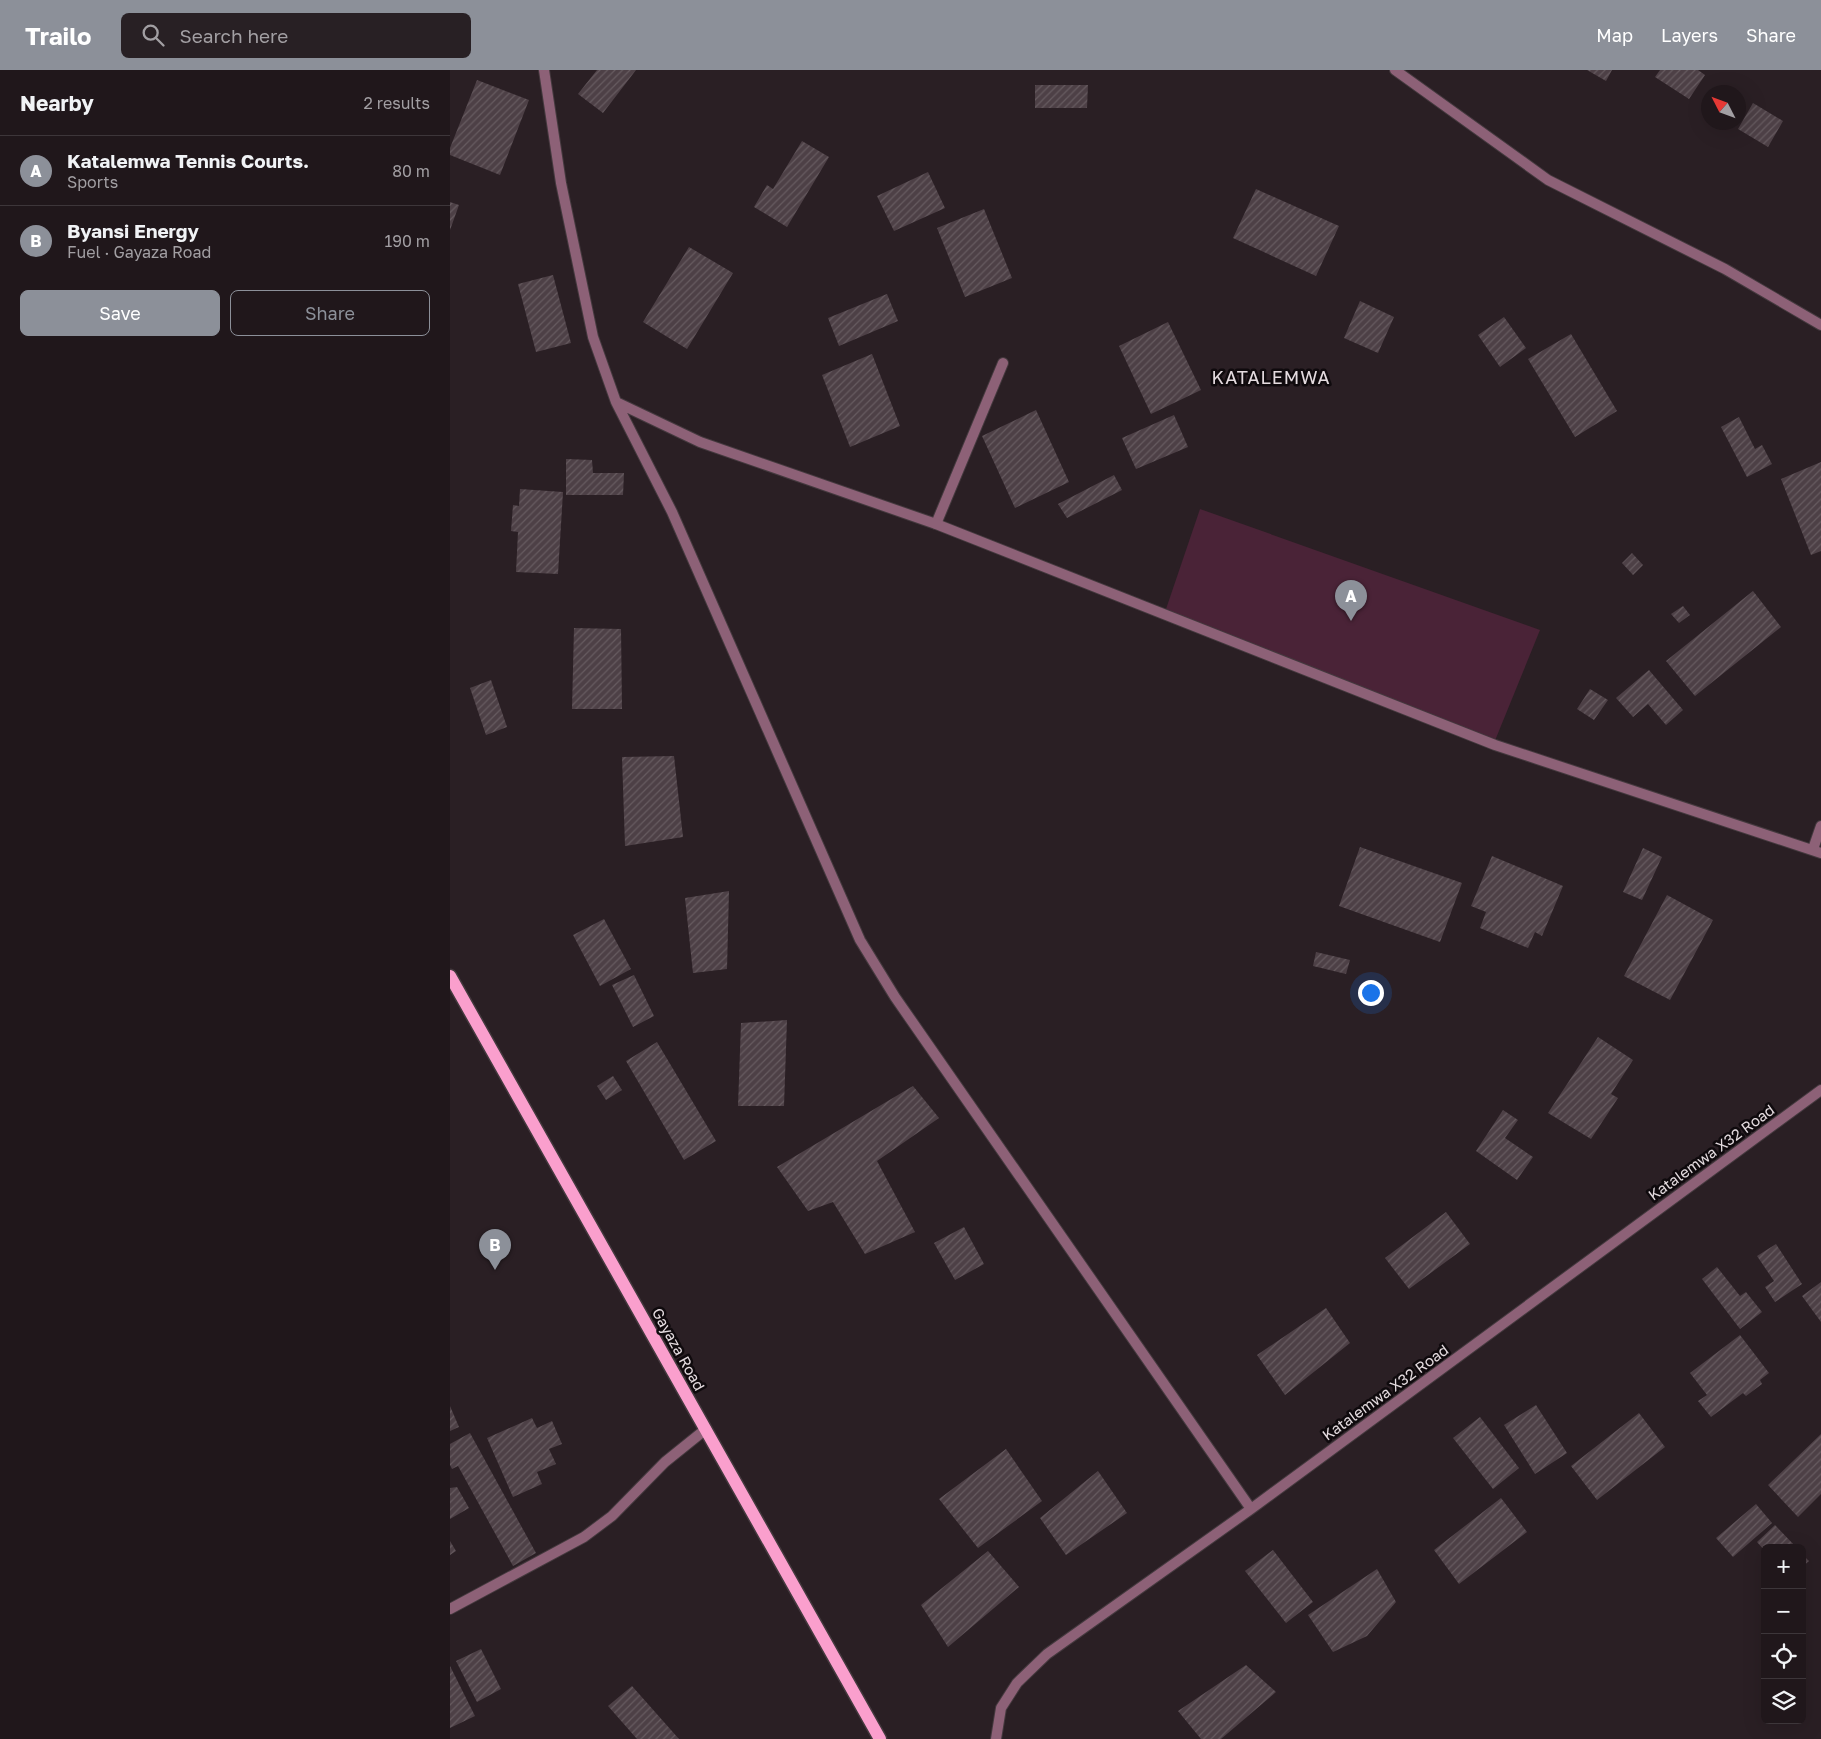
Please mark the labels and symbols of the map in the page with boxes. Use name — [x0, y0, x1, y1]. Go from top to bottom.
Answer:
north arrow — [1701, 85, 1746, 130]
district label: KATALEMWA — [1211, 366, 1331, 388]
pin: A — [1335, 580, 1367, 621]
your location — [1358, 980, 1384, 1006]
street label: Katalemwa X32 Road — [1644, 1100, 1778, 1204]
pin: B — [479, 1229, 511, 1270]
street label: Gayaza Road — [649, 1304, 709, 1394]
street label: Katalemwa X32 Road — [1318, 1340, 1452, 1444]

